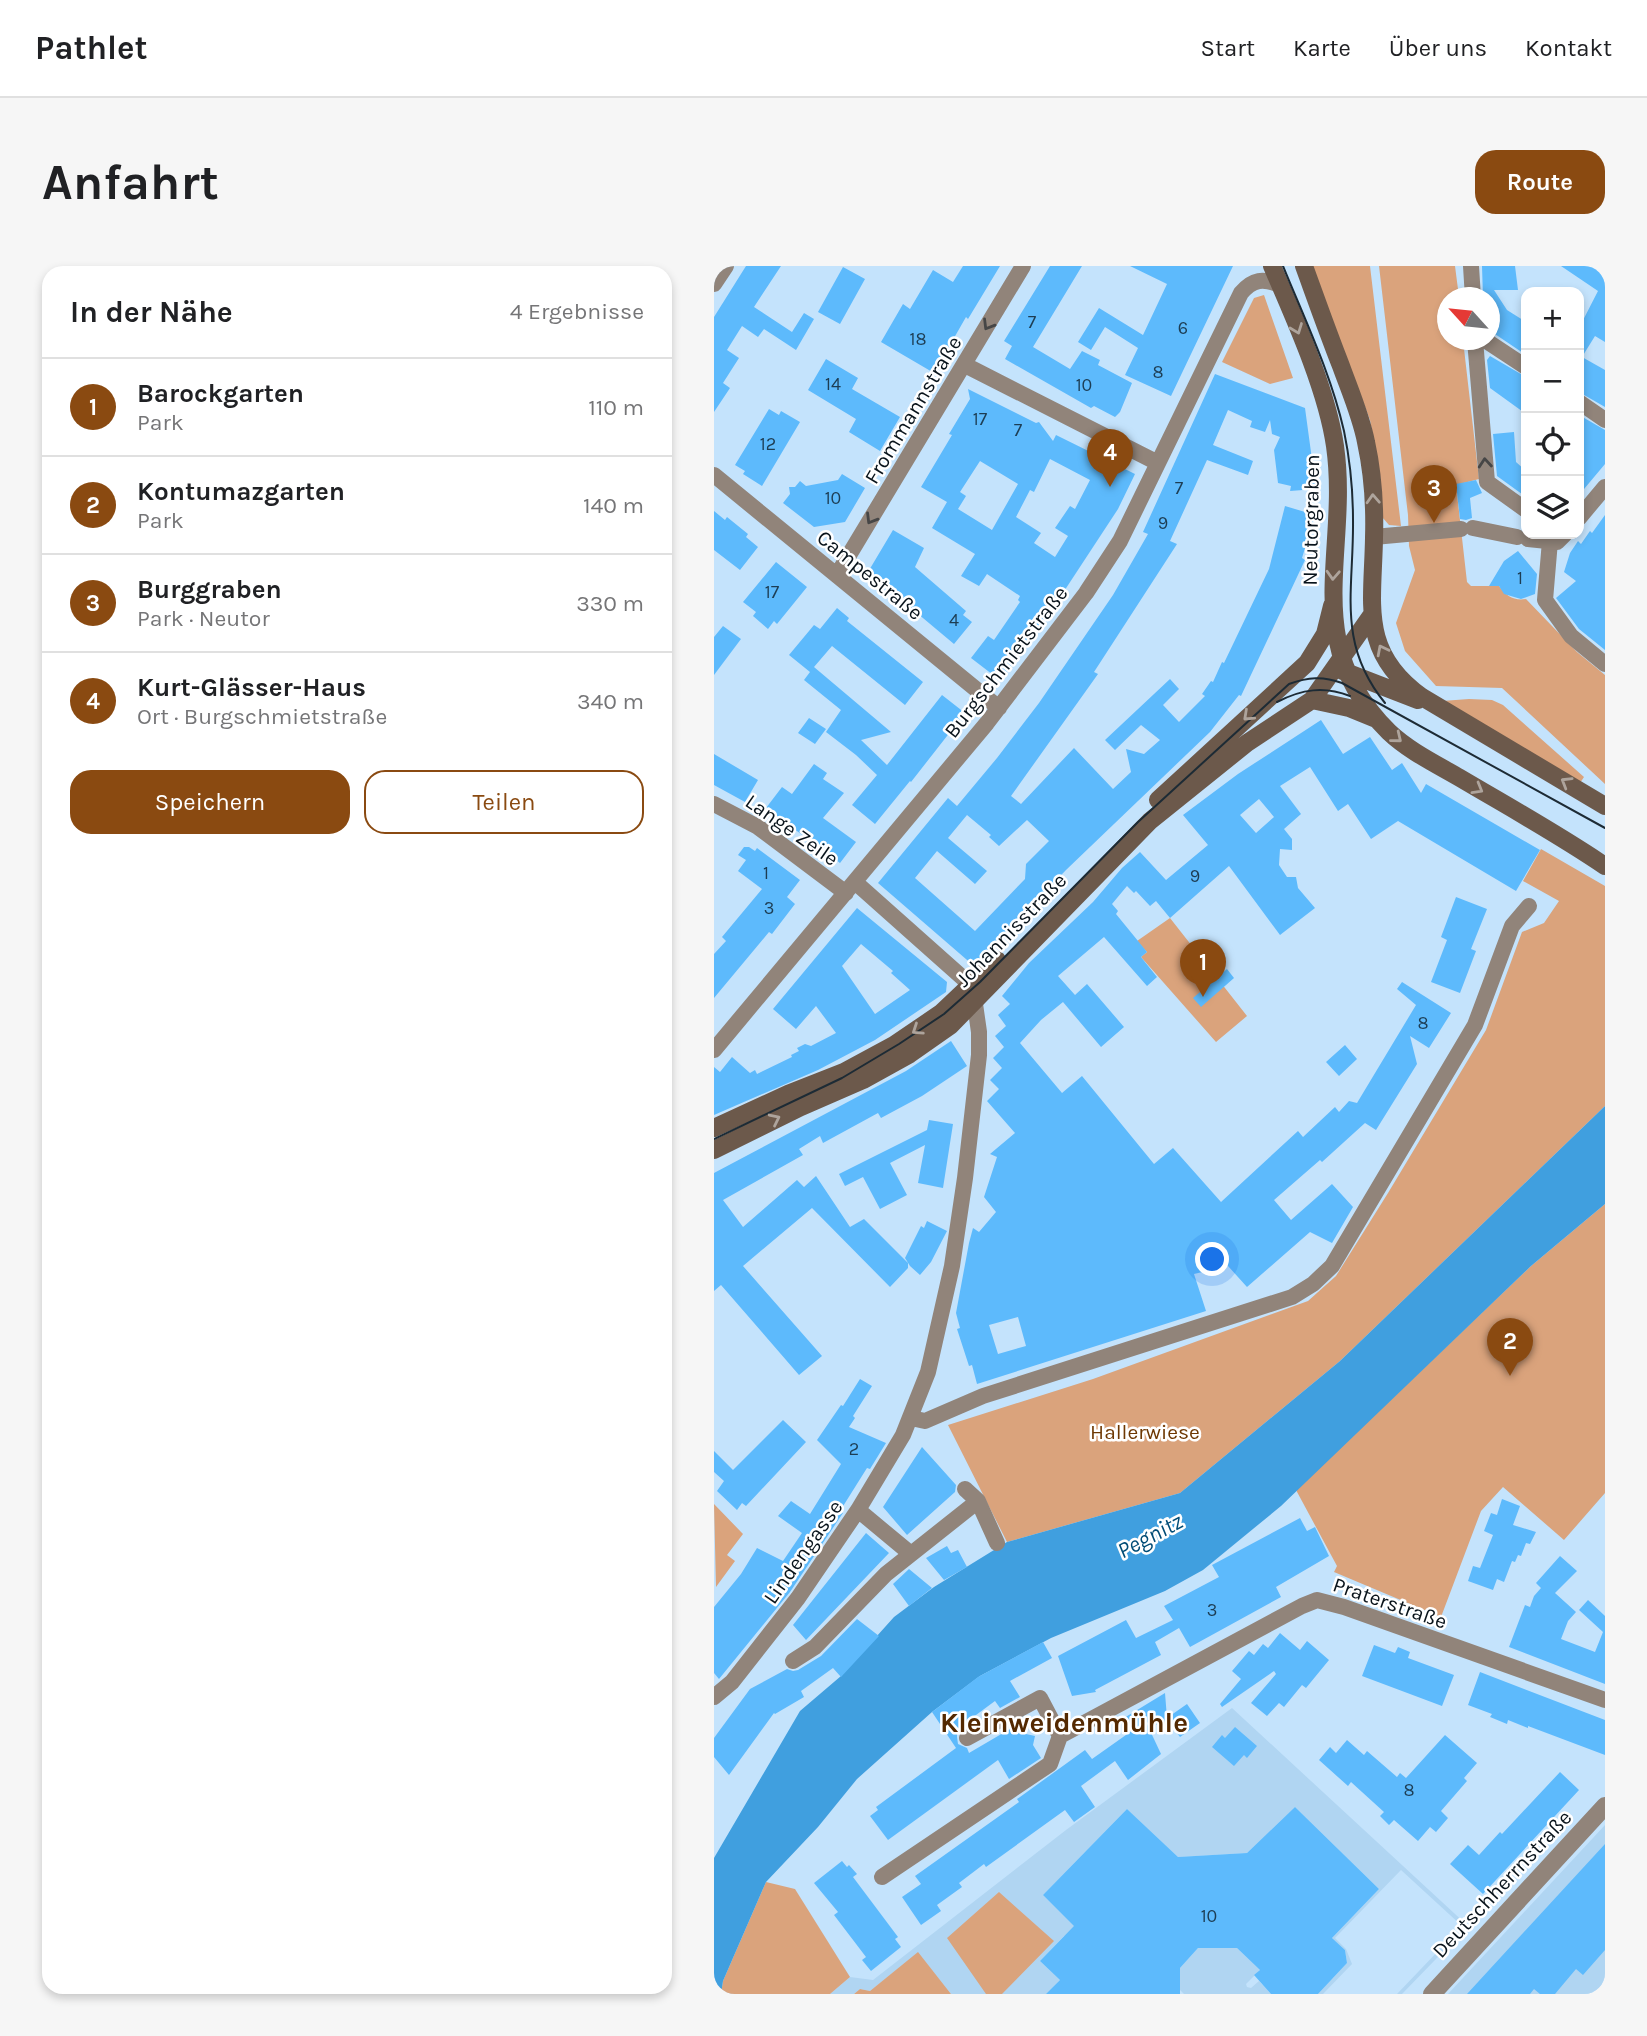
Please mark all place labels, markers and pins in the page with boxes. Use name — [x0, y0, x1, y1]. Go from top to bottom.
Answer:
pin: 4 — [1087, 429, 1133, 487]
pin: 3 — [1411, 465, 1457, 523]
pin: 1 — [1180, 939, 1226, 997]
pin: 2 — [1487, 1318, 1533, 1376]

